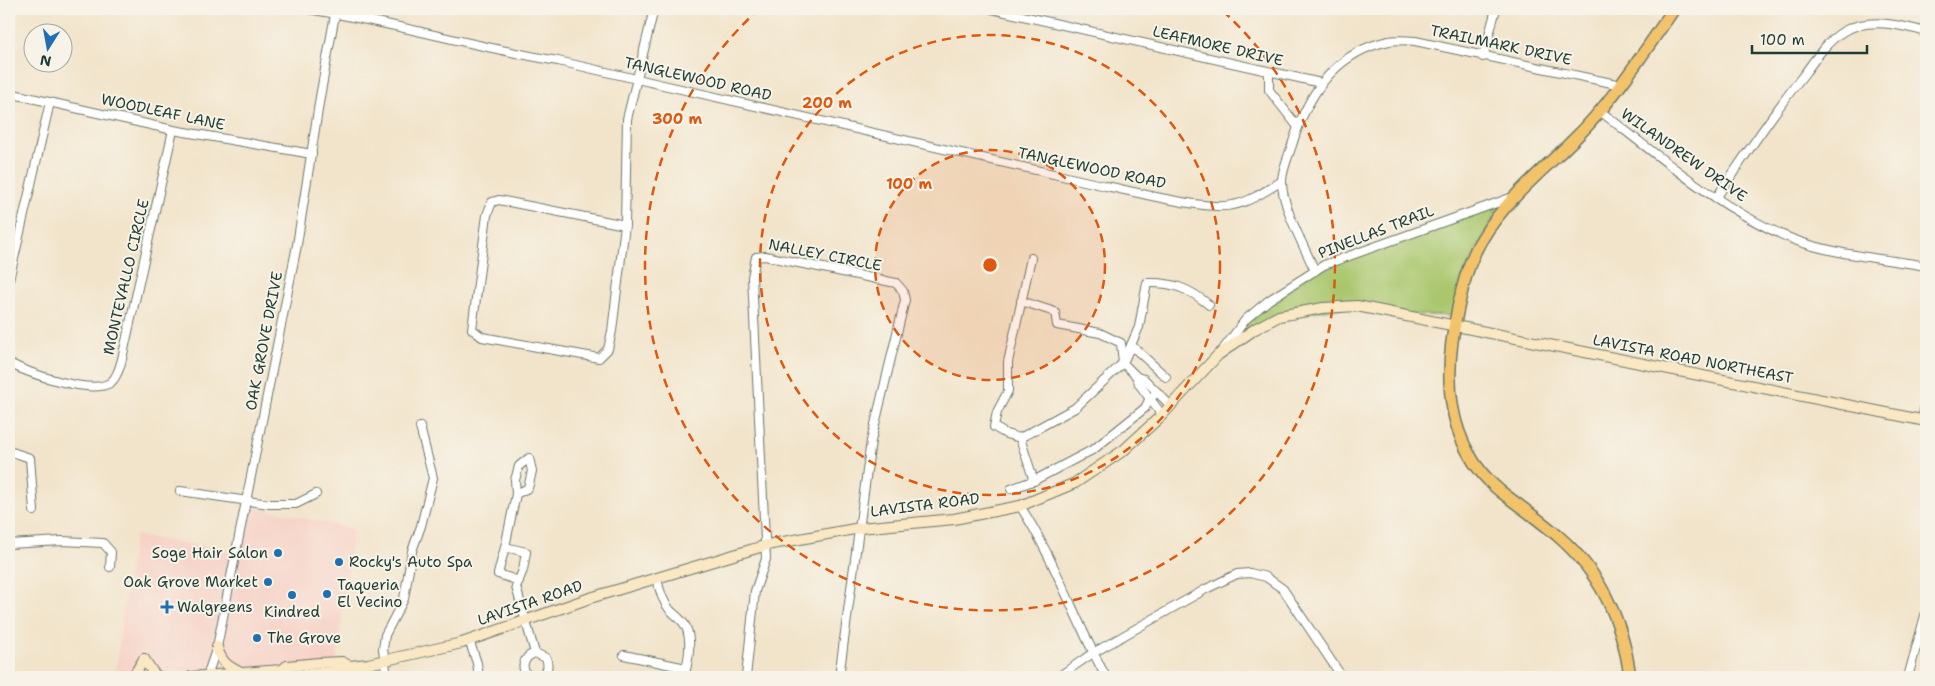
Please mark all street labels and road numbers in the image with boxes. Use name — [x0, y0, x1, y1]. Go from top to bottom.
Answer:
street label: TRAILMARK DRIVE — [1428, 20, 1574, 70]
street label: LEAFMORE DRIVE — [1151, 21, 1285, 71]
street label: TANGLEWOOD ROAD — [622, 52, 774, 106]
street label: WOODLEAF LANE — [99, 89, 227, 135]
street label: WILANDREW DRIVE — [1617, 104, 1751, 206]
street label: TANGLEWOOD ROAD — [1016, 143, 1168, 193]
street label: MONTEVALLO CIRCLE — [98, 197, 154, 357]
street label: PINELLAS TRAIL — [1315, 201, 1437, 263]
street label: NALLEY CIRCLE — [767, 234, 883, 276]
street label: OAK GROVE DRIVE — [241, 270, 287, 412]
street label: LAVISTA ROAD NORTHEAST — [1591, 330, 1795, 388]
street label: LAVISTA ROAD — [869, 488, 981, 522]
street label: LAVISTA ROAD — [475, 576, 585, 630]

